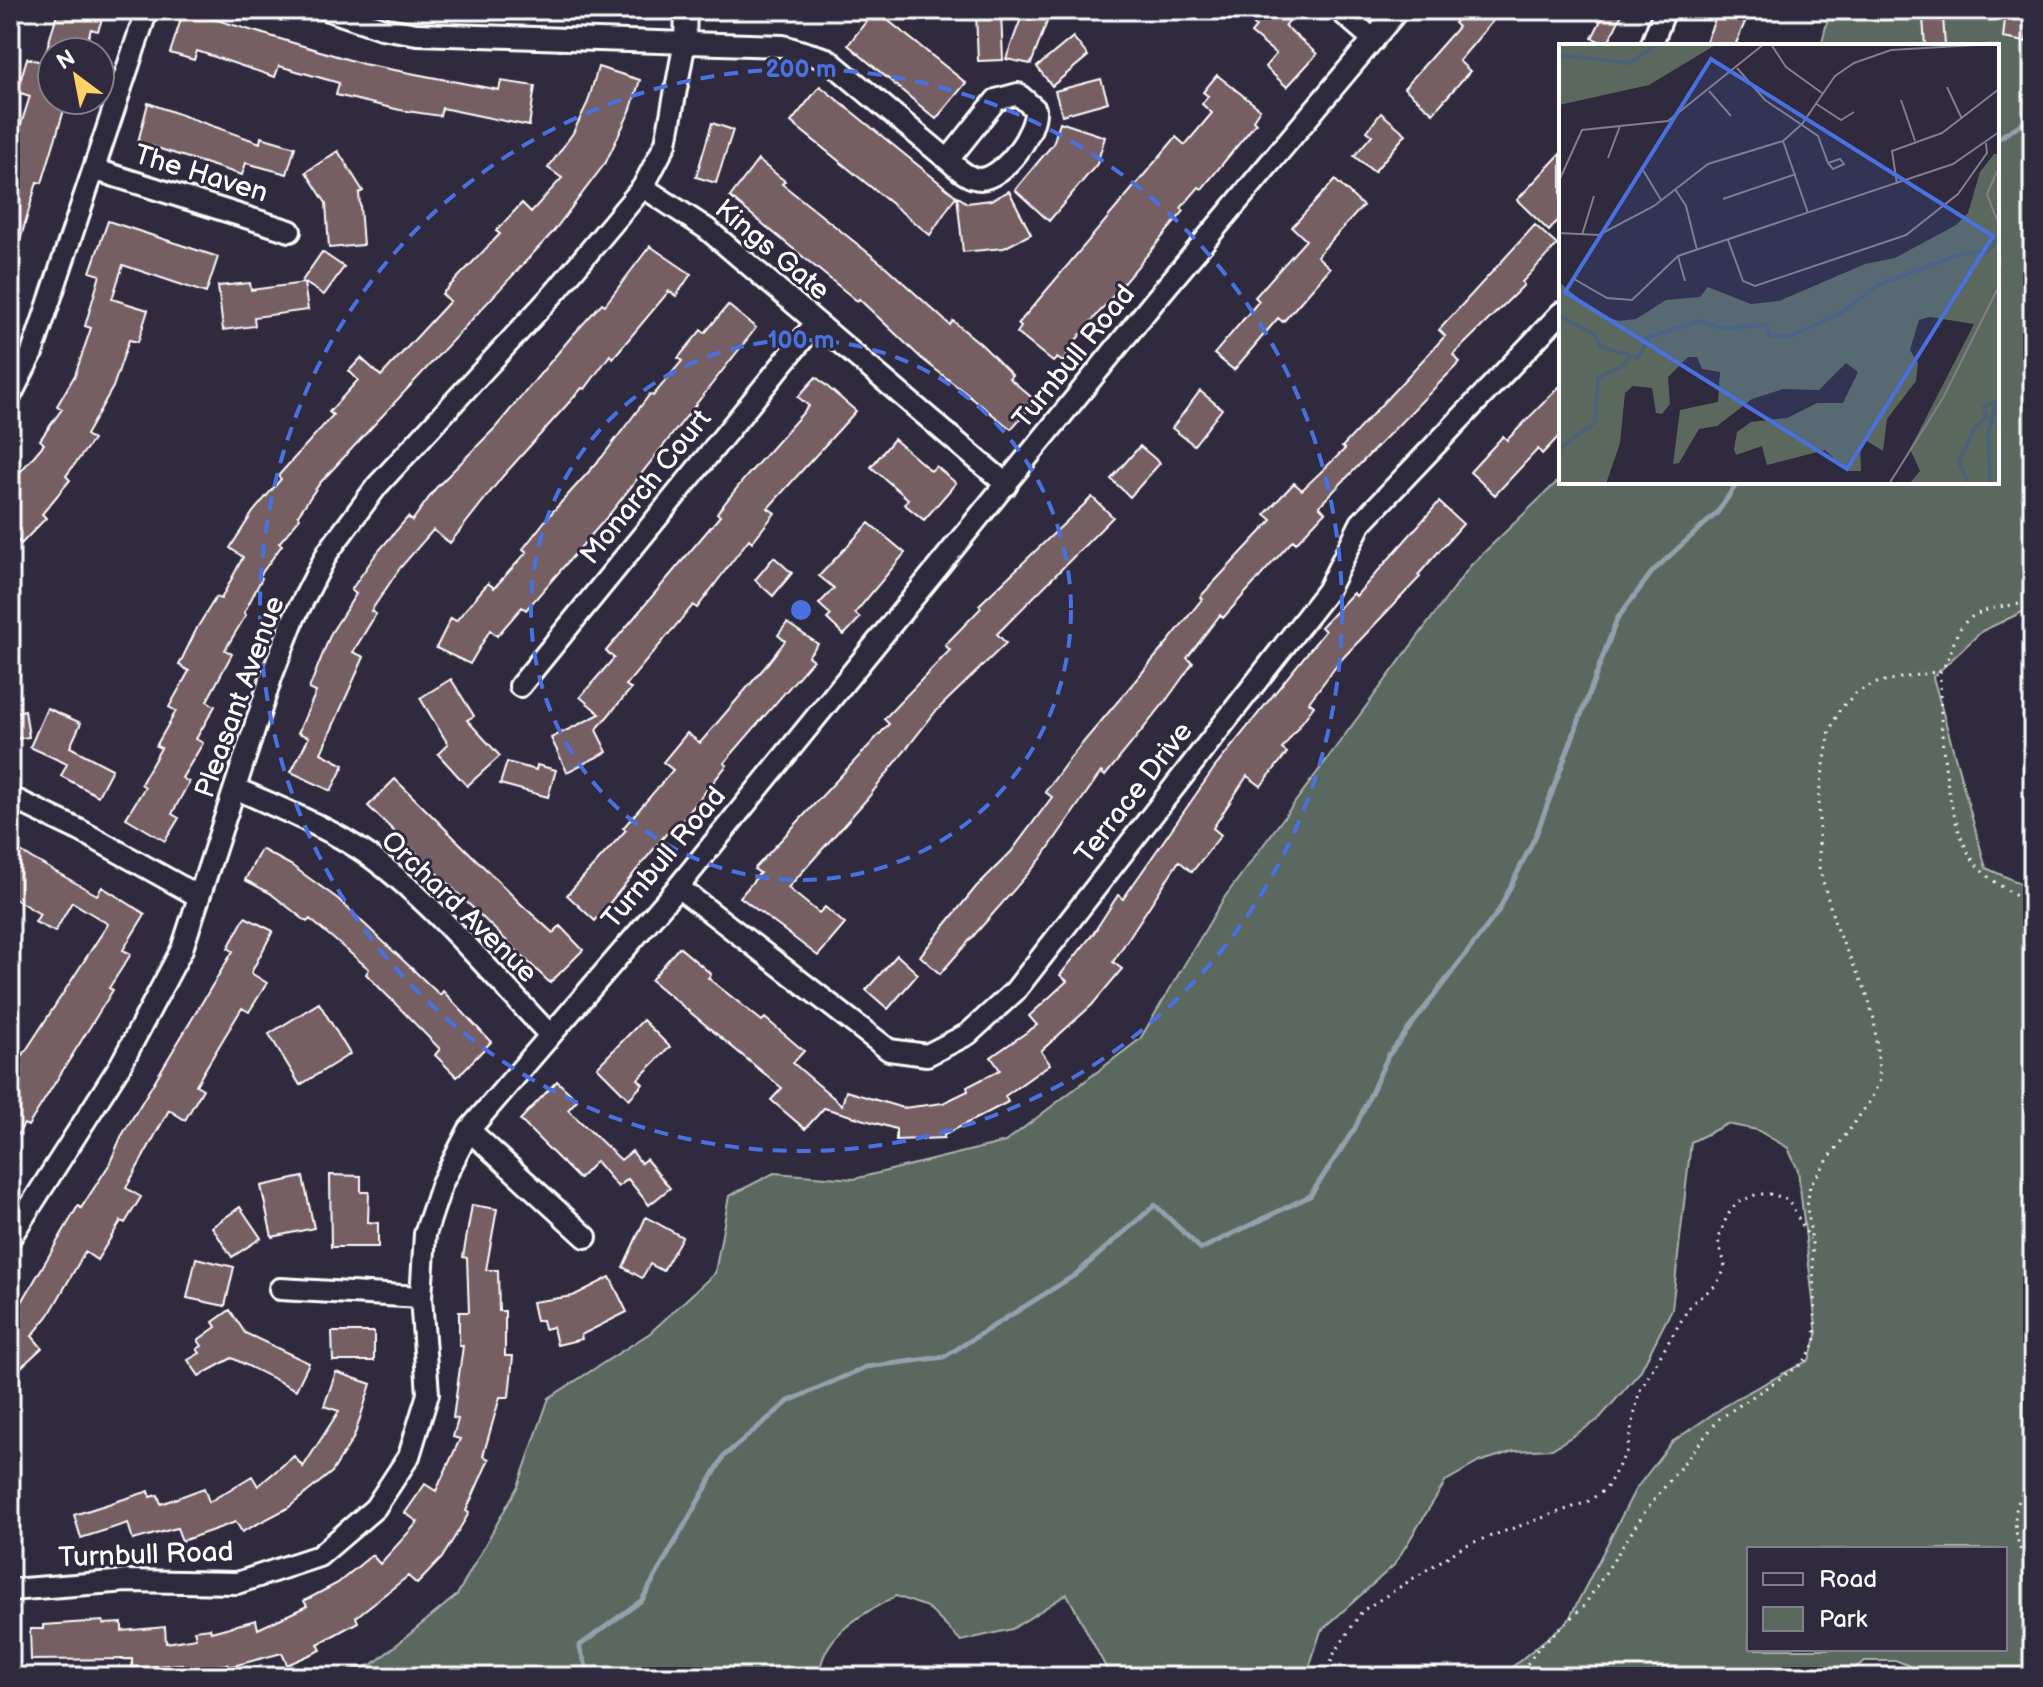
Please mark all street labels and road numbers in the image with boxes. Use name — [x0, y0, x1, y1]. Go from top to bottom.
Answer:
street label: The Haven — [130, 138, 272, 210]
street label: Kings Gate — [708, 193, 836, 307]
street label: Turnbull Road — [1006, 278, 1142, 436]
street label: Monarch Court — [574, 403, 719, 571]
street label: Pleasant Avenue — [188, 592, 292, 802]
street label: Terrace Drive — [1068, 716, 1200, 870]
street label: Turnbull Road — [595, 780, 733, 936]
street label: Orchard Avenue — [374, 824, 544, 990]
street label: Turnbull Road — [58, 1535, 234, 1575]

